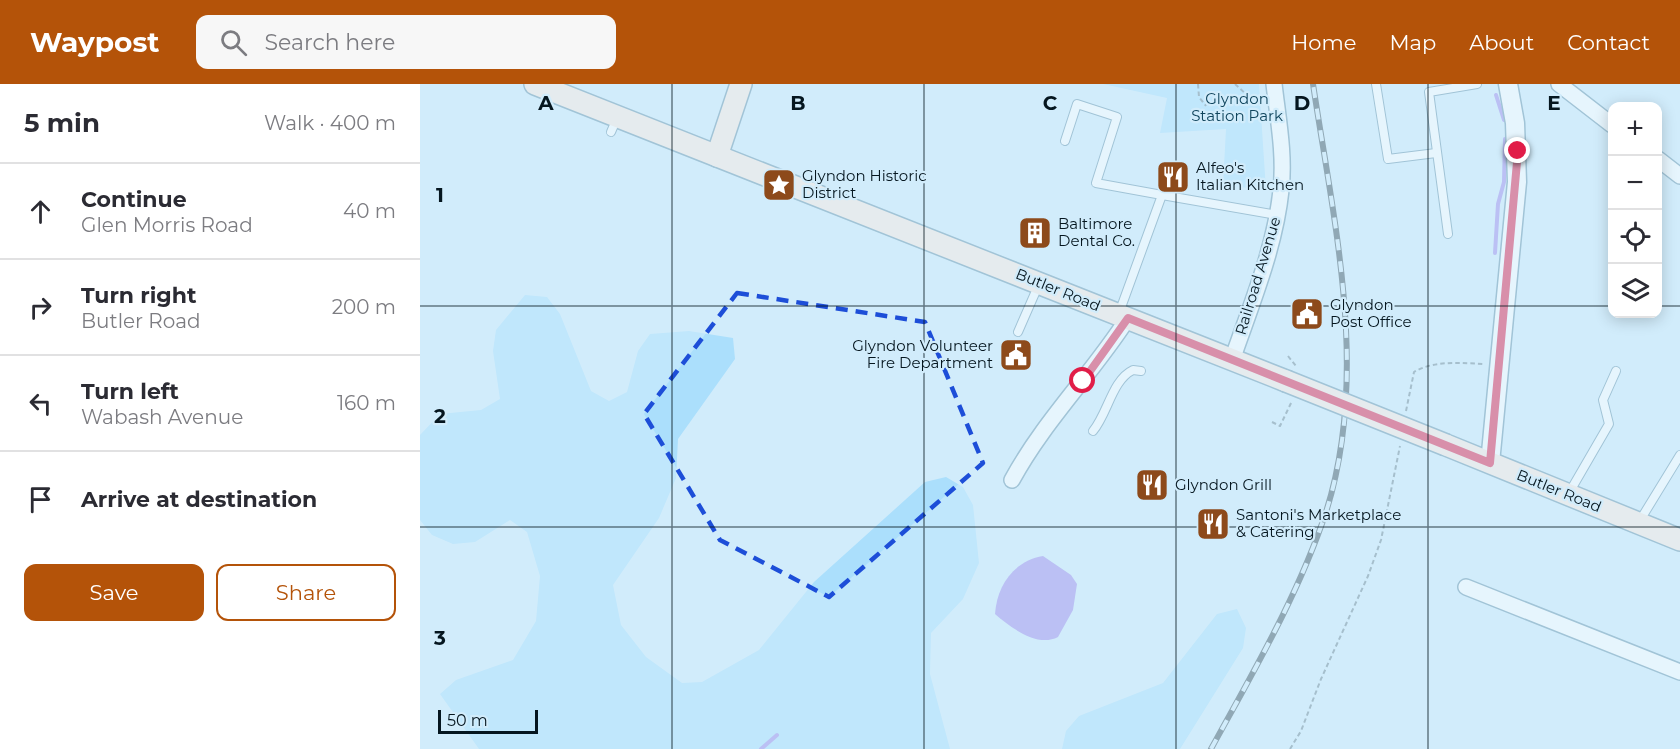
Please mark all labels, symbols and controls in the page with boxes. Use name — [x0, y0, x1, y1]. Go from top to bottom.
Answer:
search box — [196, 15, 616, 69]
text: Waypost — [30, 25, 160, 59]
icon: search — [217, 26, 250, 59]
text: Search here — [265, 29, 395, 56]
text: Home — [1291, 30, 1356, 55]
text: Map — [1389, 30, 1436, 55]
text: About — [1469, 30, 1534, 55]
text: Contact — [1567, 30, 1650, 55]
park label: Glyndon Station Park — [1191, 89, 1283, 125]
text: A — [537, 91, 554, 115]
text: B — [790, 91, 806, 115]
text: C — [1043, 91, 1058, 115]
text: D — [1294, 91, 1310, 115]
text: E — [1547, 91, 1561, 115]
map controls — [1608, 102, 1662, 318]
button: + — [1608, 102, 1662, 156]
text: 5 min — [24, 107, 100, 139]
text: Walk · 400 m — [264, 111, 396, 135]
route end — [1504, 137, 1530, 163]
button: − — [1608, 156, 1662, 210]
place label: Alfeo's Italian Kitchen — [1196, 158, 1304, 194]
restaurant icon: Alfeo's Italian Kitchen — [1155, 159, 1191, 195]
place label: Glyndon Historic District — [802, 166, 927, 202]
place icon: Glyndon Historic District — [761, 167, 797, 203]
text: 1 — [436, 183, 444, 207]
text: Continue — [81, 186, 187, 213]
icon: ahead — [24, 195, 57, 228]
text: 40 m — [343, 199, 396, 223]
button: locate — [1608, 210, 1662, 264]
text: Glen Morris Road — [81, 213, 253, 237]
place label: Baltimore Dental Co. — [1058, 214, 1135, 250]
building icon: Baltimore Dental Co. — [1017, 215, 1053, 251]
street label: Railroad Avenue — [1231, 215, 1285, 337]
street label: Butler Road — [1013, 264, 1103, 315]
button: layers — [1608, 264, 1662, 318]
text: Turn right — [81, 282, 196, 309]
icon: right — [24, 291, 57, 324]
text: 200 m — [332, 295, 396, 319]
place label: Glyndon Post Office — [1330, 295, 1412, 331]
public building icon: Glyndon Post Office — [1289, 296, 1325, 332]
text: Butler Road — [81, 309, 201, 333]
place label: Glyndon Volunteer Fire Department — [852, 336, 993, 372]
public building icon: Glyndon Volunteer Fire Department — [998, 337, 1034, 373]
route start — [1069, 367, 1095, 393]
text: Turn left — [81, 378, 179, 405]
icon: left — [24, 387, 57, 420]
text: 160 m — [337, 391, 396, 415]
text: 2 — [434, 404, 446, 428]
text: Wabash Avenue — [81, 405, 243, 429]
street label: Butler Road — [1514, 465, 1604, 516]
restaurant icon: Glyndon Grill — [1134, 467, 1170, 503]
place label: Glyndon Grill — [1175, 475, 1272, 494]
icon: arrive — [24, 483, 57, 516]
text: Arrive at destination — [81, 486, 317, 513]
place label: Santoni's Marketplace & Catering — [1236, 505, 1401, 541]
restaurant icon: Santoni's Marketplace & Catering — [1195, 506, 1231, 542]
button: Save — [24, 564, 204, 621]
button: Share — [216, 564, 396, 621]
text: 3 — [433, 626, 446, 650]
scale bar — [438, 707, 538, 734]
text: 50 m — [447, 711, 488, 730]

